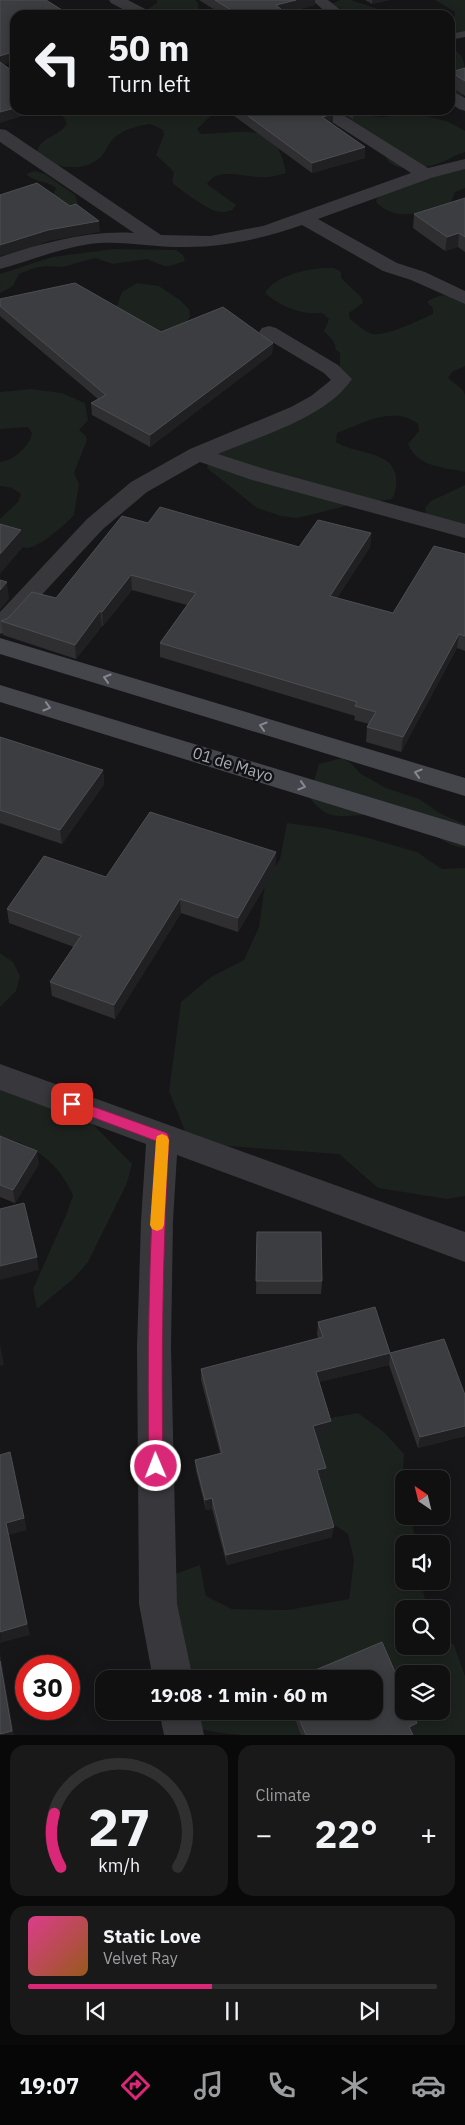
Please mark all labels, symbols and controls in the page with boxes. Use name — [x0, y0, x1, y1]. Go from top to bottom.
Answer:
text: 50 m — [108, 25, 190, 71]
icon: left — [25, 30, 90, 95]
text: Turn left — [108, 69, 191, 98]
one-way arrow — [104, 674, 112, 684]
one-way arrow — [42, 701, 50, 711]
one-way arrow — [259, 721, 267, 731]
street label: 01 de Mayo — [190, 742, 276, 786]
one-way arrow — [415, 768, 423, 778]
one-way arrow — [298, 780, 306, 790]
pin — [51, 1083, 93, 1125]
icon: arrive — [58, 1090, 86, 1118]
position arrow — [129, 1439, 181, 1491]
north arrow — [395, 1470, 450, 1525]
map controls — [395, 1470, 450, 1720]
button: sound — [395, 1535, 450, 1590]
button: search — [395, 1600, 450, 1655]
speed limit sign: 30 — [15, 1655, 80, 1720]
button: layers — [395, 1665, 450, 1720]
text: 19:08 · 1 min · 60 m — [150, 1683, 328, 1707]
text: Climate — [256, 1785, 311, 1805]
text: 27 — [88, 1793, 150, 1860]
text: 22° — [315, 1809, 378, 1858]
text: − — [256, 1816, 272, 1853]
text: + — [420, 1816, 437, 1853]
text: km/h — [98, 1854, 140, 1877]
text: Static Love — [103, 1924, 201, 1948]
text: Velvet Ray — [103, 1948, 178, 1968]
icon: previous — [82, 1997, 110, 2025]
icon: pause — [218, 1997, 246, 2025]
icon: next — [355, 1997, 383, 2025]
icon: directions — [118, 2068, 153, 2103]
icon: music — [191, 2068, 226, 2103]
icon: phone — [264, 2068, 299, 2103]
icon: climate — [337, 2068, 372, 2103]
icon: car — [411, 2068, 446, 2103]
text: 19:07 — [19, 2071, 79, 2100]

